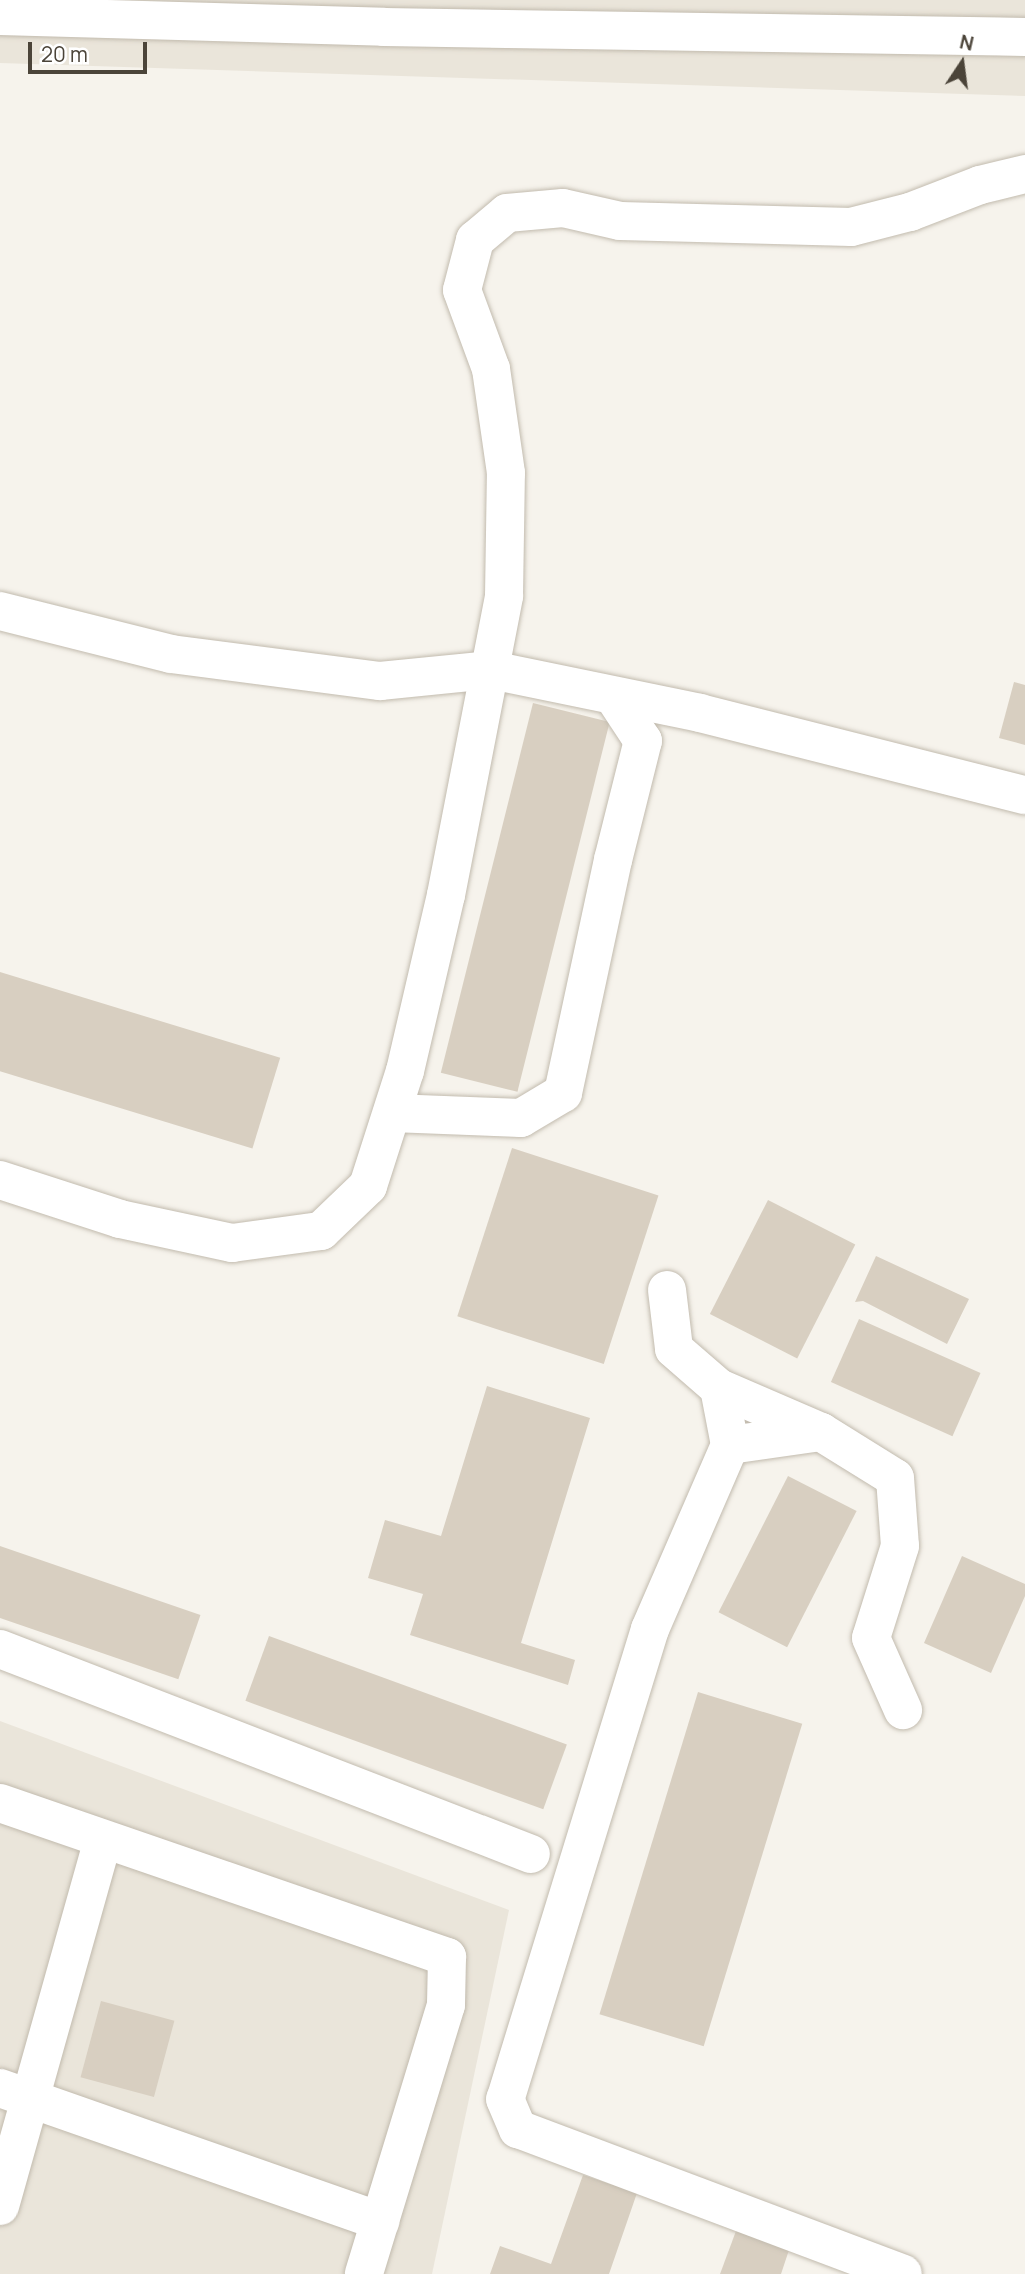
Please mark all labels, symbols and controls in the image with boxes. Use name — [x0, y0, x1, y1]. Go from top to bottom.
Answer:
scale bar — [32, 28, 150, 72]
north arrow — [927, 28, 997, 98]
text: N — [957, 28, 976, 57]
text: 20 m — [41, 40, 88, 68]

